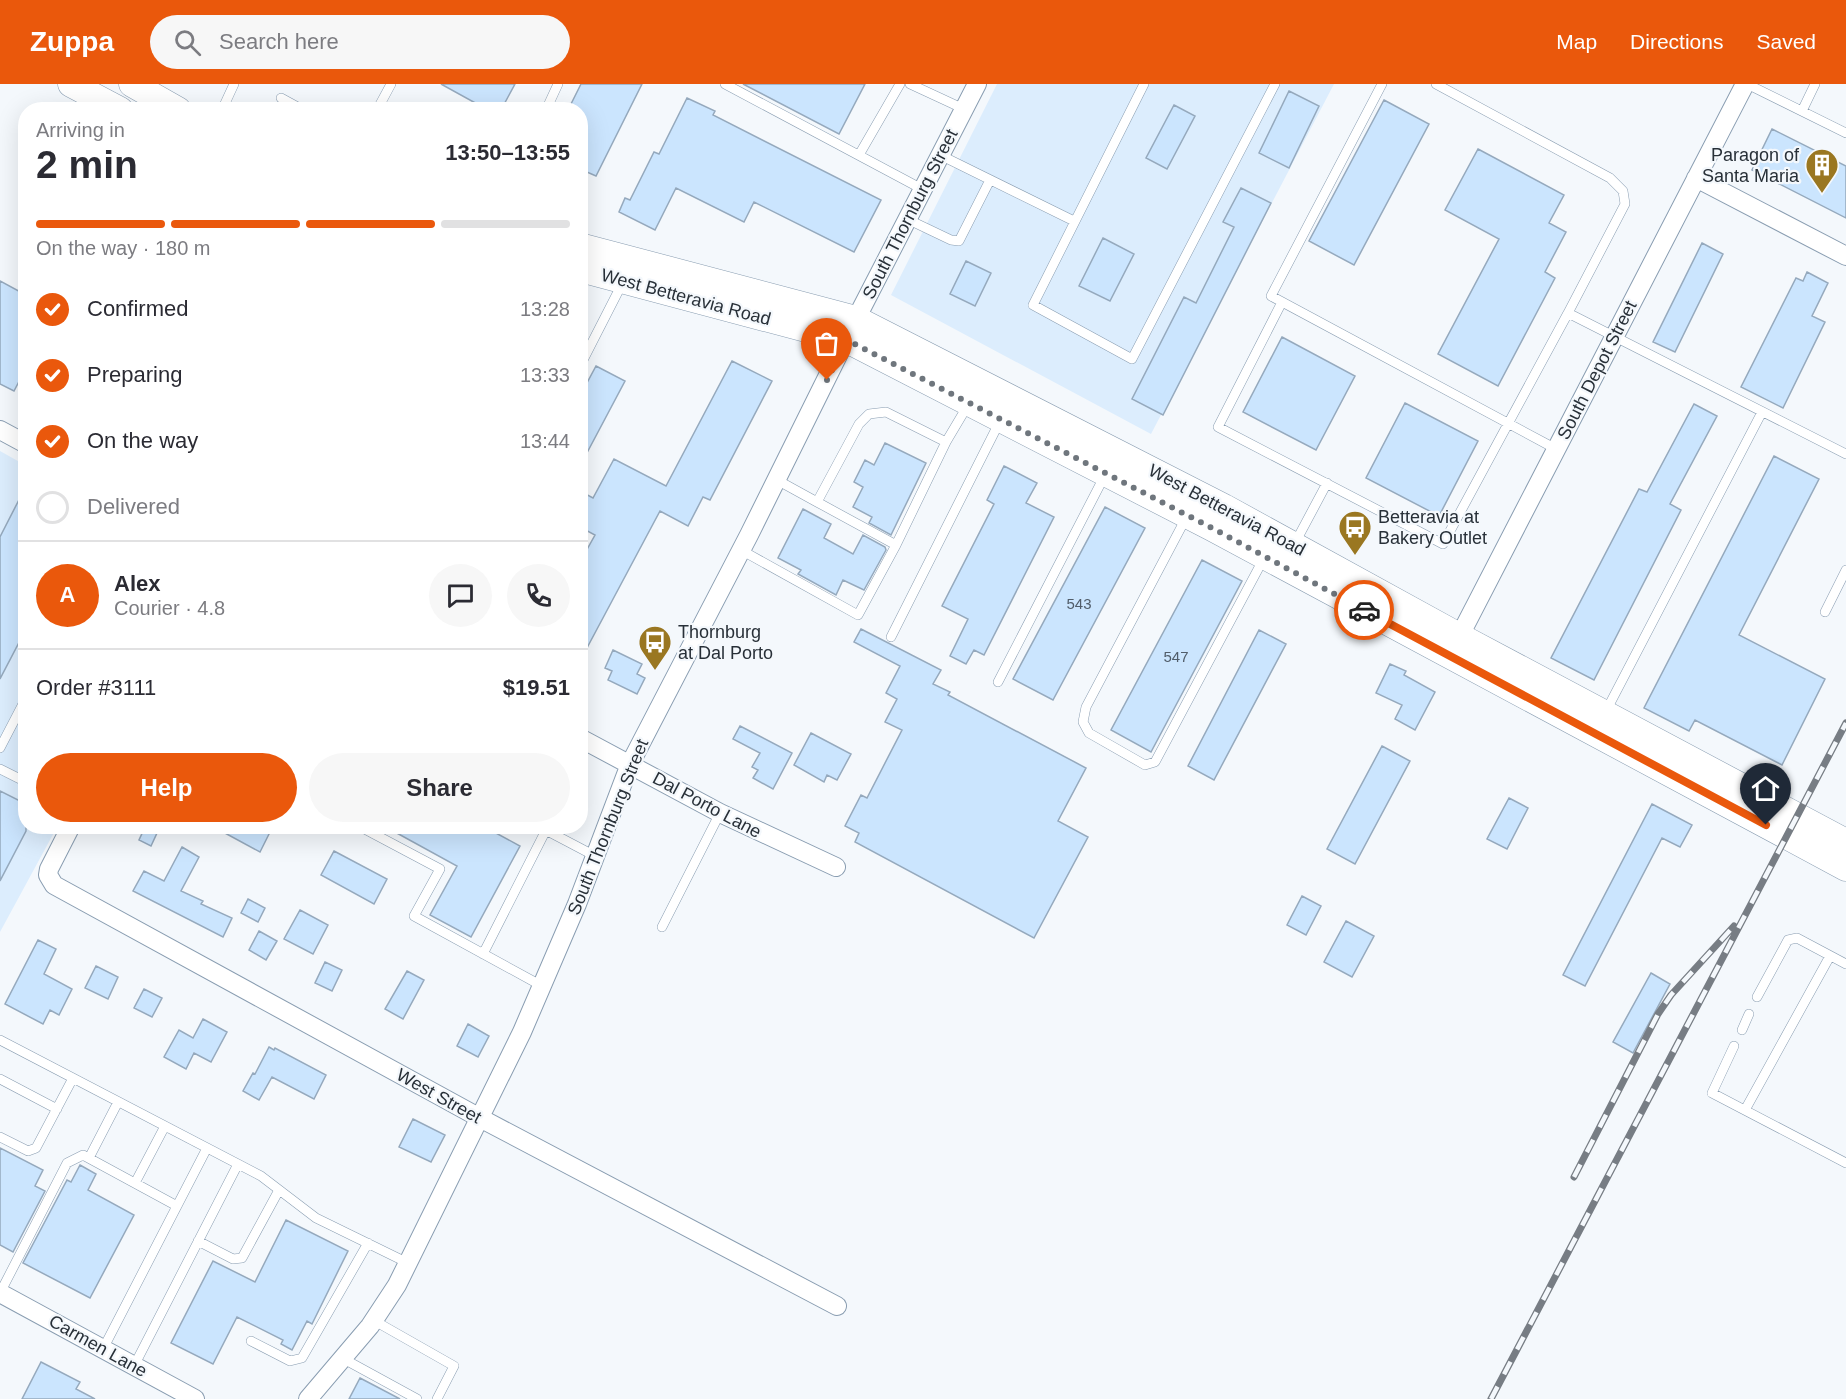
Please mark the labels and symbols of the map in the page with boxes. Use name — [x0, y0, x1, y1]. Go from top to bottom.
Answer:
street label: South Thornburg Street — [858, 126, 962, 302]
place label: Paragon of Santa Maria — [1702, 145, 1800, 186]
building icon: Paragon of Santa Maria — [1804, 147, 1840, 194]
street label: West Betteravia Road — [599, 265, 773, 329]
street label: South Depot Street — [1553, 297, 1641, 443]
pin — [801, 318, 852, 380]
street label: West Betteravia Road — [1145, 460, 1309, 560]
place label: Betteravia at Bakery Outlet — [1378, 507, 1487, 548]
bus stop icon: Betteravia at Bakery Outlet — [1337, 509, 1373, 556]
courier — [1334, 580, 1394, 640]
house number: 543 — [1066, 595, 1092, 612]
place label: Thornburg at Dal Porto — [678, 622, 773, 663]
bus stop icon: Thornburg at Dal Porto — [637, 624, 673, 671]
house number: 547 — [1163, 648, 1189, 665]
street label: South Thornburg Street — [564, 736, 652, 918]
pin — [1740, 763, 1791, 825]
street label: Dal Porto Lane — [649, 768, 765, 842]
street label: West Street — [393, 1065, 485, 1127]
street label: Carmen Lane — [45, 1311, 151, 1381]

